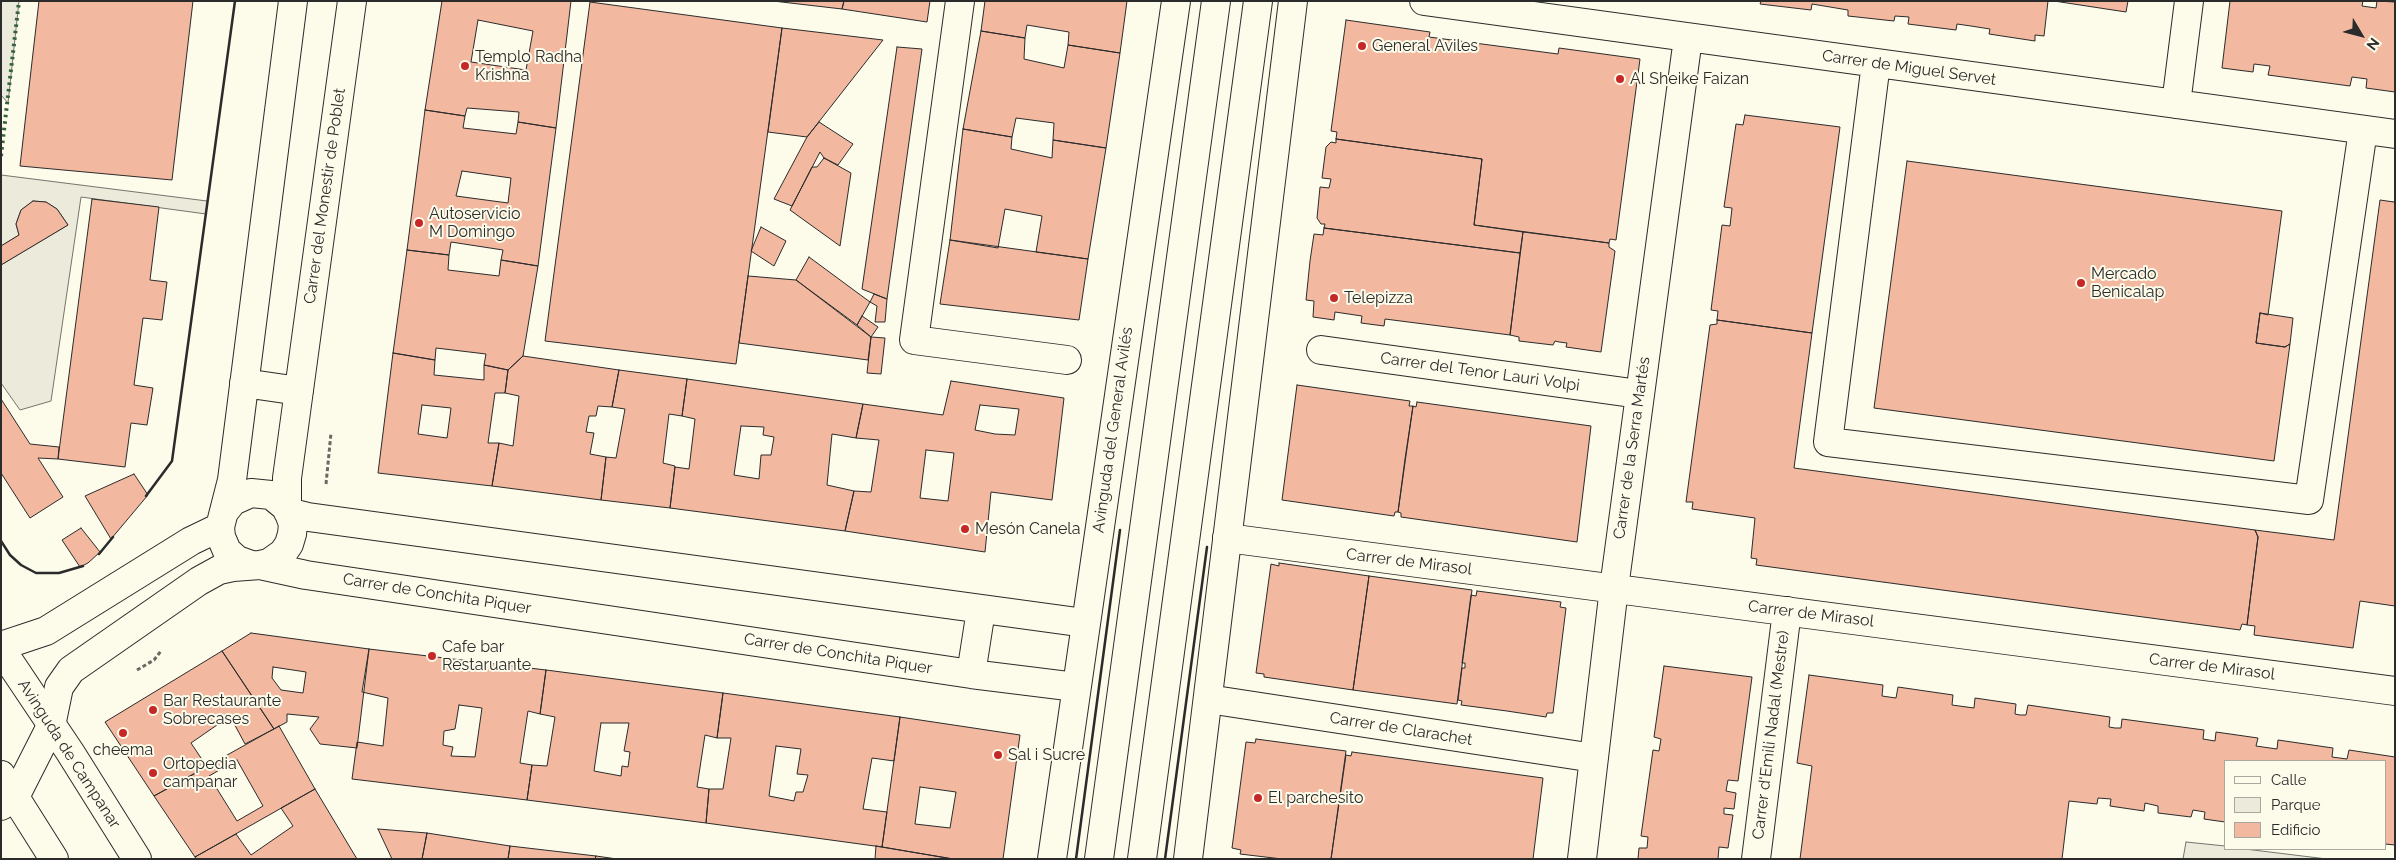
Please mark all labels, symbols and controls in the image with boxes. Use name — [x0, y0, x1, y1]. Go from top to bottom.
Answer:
north arrow — [2336, 10, 2386, 60]
text: N — [2363, 35, 2383, 53]
place label: General Aviles — [1372, 36, 1478, 56]
marker: General Aviles — [1356, 40, 1368, 52]
street label: Carrer de Miguel Servet — [1821, 46, 1997, 90]
place label: Templo Radha Krishna — [475, 47, 582, 85]
marker: Templo Radha Krishna — [459, 60, 471, 72]
place label: Al Sheike Faizan — [1630, 69, 1749, 89]
marker: Al Sheike Faizan — [1614, 73, 1626, 85]
street label: Carrer del Monestir de Poblet — [300, 87, 350, 305]
place label: Autoservicio M Domingo — [429, 204, 520, 242]
marker: Autoservicio M Domingo — [413, 217, 425, 229]
place label: Mercado Benicalap — [2091, 264, 2164, 302]
marker: Mercado Benicalap — [2075, 277, 2087, 289]
place label: Telepizza — [1344, 288, 1413, 308]
marker: Telepizza — [1328, 292, 1340, 304]
street label: Avinguda del General Avilés — [1089, 326, 1137, 534]
street label: Carrer del Tenor Lauri Volpi — [1379, 348, 1581, 396]
street label: Carrer de la Serra Martés — [1610, 356, 1654, 540]
place label: Mesón Canela — [975, 519, 1080, 539]
marker: Mesón Canela — [959, 523, 971, 535]
street label: Carrer de Mirasol — [1345, 545, 1473, 579]
street label: Carrer de Conchita Piquer — [341, 570, 533, 618]
street label: Carrer de Mirasol — [1747, 597, 1875, 631]
street label: Carrer de Conchita Piquer — [742, 630, 934, 678]
street label: Carrer d'Emili Nadal (Mestre) — [1749, 630, 1793, 840]
place label: Cafe bar Restaruante — [442, 637, 531, 675]
marker: Cafe bar Restaruante — [426, 650, 438, 662]
street label: Carrer de Mirasol — [2148, 650, 2276, 684]
street label: Avinguda de Campanar — [14, 676, 124, 832]
place label: Bar Restaurante Sobrecases — [163, 691, 281, 729]
marker: Bar Restaurante Sobrecases — [147, 704, 159, 716]
street label: Carrer de Clarachet — [1328, 708, 1474, 750]
marker: cheema — [117, 727, 129, 739]
place label: cheema — [93, 740, 153, 760]
place label: Sal i Sucre — [1008, 745, 1085, 765]
marker: Sal i Sucre — [992, 749, 1004, 761]
place label: Ortopedia campanar — [163, 754, 237, 792]
legend — [2224, 760, 2386, 850]
marker: Ortopedia campanar — [147, 767, 159, 779]
text: Calle — [2271, 771, 2306, 789]
place label: El parchesito — [1268, 788, 1364, 808]
marker: El parchesito — [1252, 792, 1264, 804]
text: Parque — [2271, 796, 2320, 814]
text: Edificio — [2271, 821, 2321, 839]

